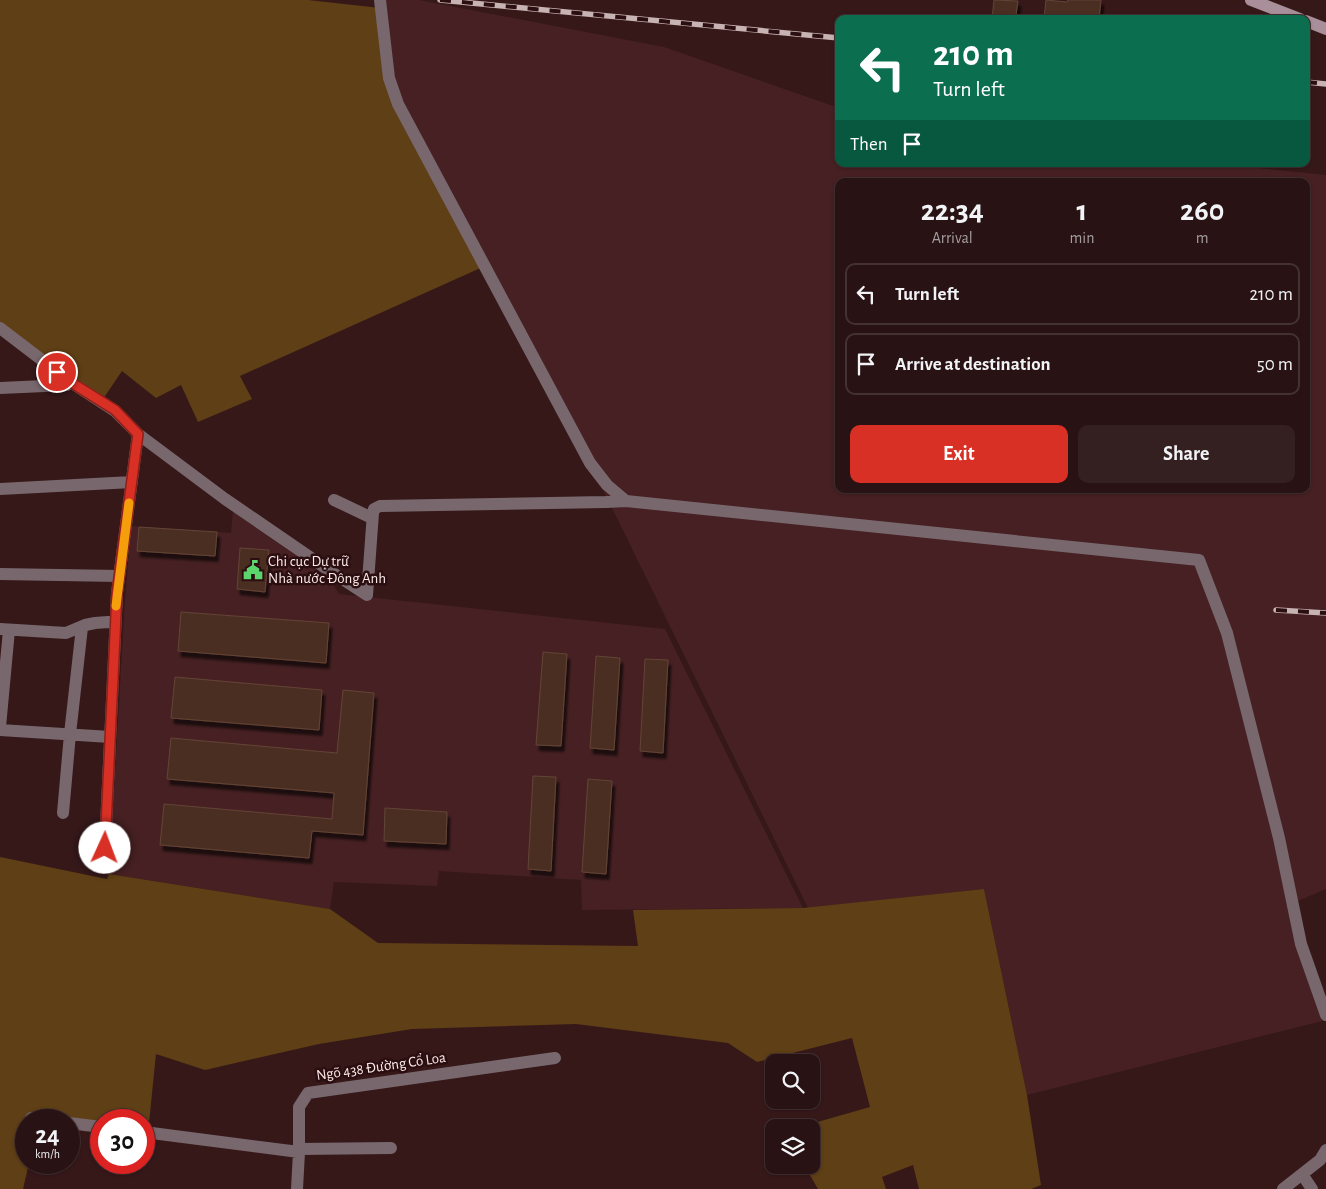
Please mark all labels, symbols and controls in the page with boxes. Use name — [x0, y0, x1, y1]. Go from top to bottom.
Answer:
icon: left — [850, 35, 915, 100]
text: 210 m — [933, 37, 1014, 72]
text: Turn left — [933, 78, 1005, 100]
icon: arrive — [898, 130, 926, 158]
text: Then — [850, 135, 888, 154]
text: 22:34 — [921, 196, 984, 226]
text: 1 — [1077, 196, 1087, 226]
text: 260 — [1180, 196, 1224, 226]
text: Arrival — [932, 230, 973, 246]
text: min — [1069, 230, 1094, 246]
text: m — [1196, 230, 1209, 246]
icon: left — [852, 280, 880, 308]
text: Turn left — [895, 285, 959, 304]
text: 210 m — [1249, 285, 1293, 304]
icon: arrive — [852, 350, 880, 378]
pin — [36, 351, 78, 393]
text: Arrive at destination — [895, 355, 1051, 374]
text: 50 m — [1257, 355, 1293, 374]
icon: arrive — [43, 358, 71, 386]
button: Exit — [850, 425, 1068, 483]
button: Share — [1078, 425, 1295, 483]
place label: Chi cục Dự trữ Nhà nước Đông Anh — [268, 554, 386, 586]
public building icon: Chi cục Dự trữ Nhà nước Đông Anh — [242, 559, 264, 581]
position arrow — [78, 821, 130, 873]
street label: Ngõ 438 Đường Cổ Loa — [315, 1049, 447, 1083]
map controls — [765, 1054, 820, 1174]
button: search — [765, 1054, 820, 1109]
speed limit sign: 30 — [90, 1109, 155, 1174]
button: layers — [765, 1119, 820, 1174]
text: 24 — [35, 1123, 60, 1148]
text: km/h — [35, 1148, 60, 1160]

